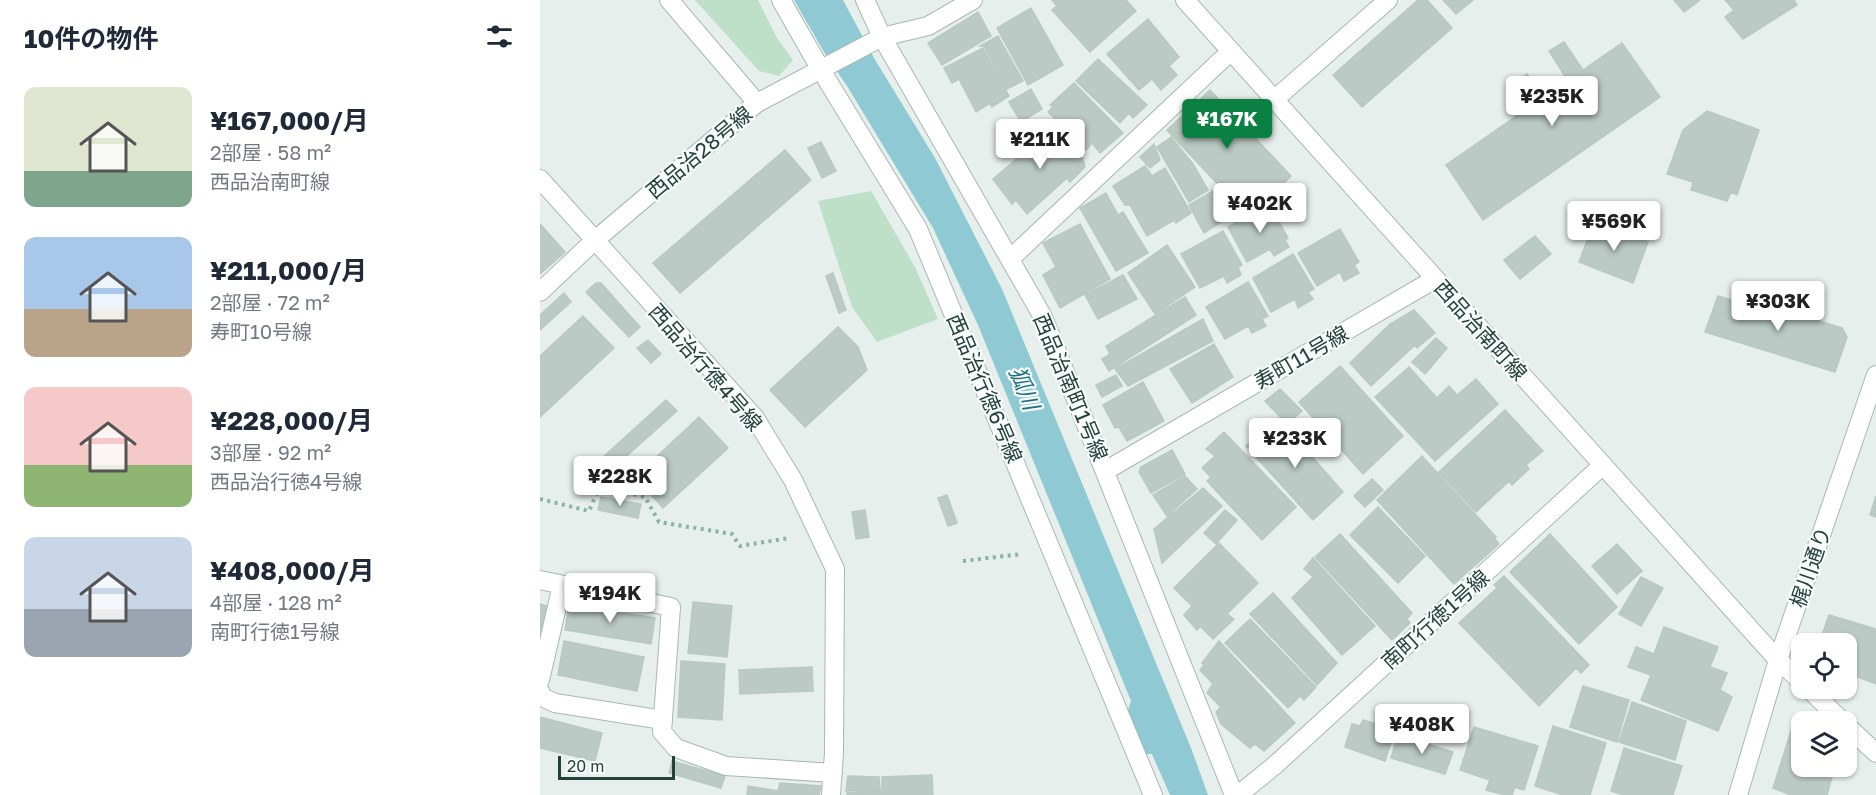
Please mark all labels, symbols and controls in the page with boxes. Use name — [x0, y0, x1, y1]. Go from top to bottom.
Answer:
icon: filters — [483, 20, 516, 53]
text: 10件の物件 — [24, 23, 158, 54]
pin: ¥235K — [1510, 76, 1594, 127]
text: ¥235K — [1520, 83, 1584, 107]
pin: ¥167K — [1185, 99, 1269, 150]
street label: 西品治28号線 — [641, 100, 757, 204]
text: ¥167,000/月 — [210, 105, 369, 136]
text: ¥167K — [1196, 106, 1258, 130]
icon: home — [72, 111, 144, 183]
pin: ¥211K — [998, 119, 1082, 170]
text: ¥211K — [1010, 126, 1070, 150]
text: 2部屋 · 58 m² — [210, 140, 331, 164]
text: 西品治南町線 — [210, 169, 330, 193]
pin: ¥402K — [1218, 183, 1302, 234]
text: ¥402K — [1227, 190, 1293, 214]
pin: ¥569K — [1572, 201, 1656, 252]
text: ¥569K — [1581, 208, 1647, 232]
text: ¥211,000/月 — [210, 255, 367, 286]
icon: home — [72, 261, 144, 333]
street label: 西品治南町線 — [1429, 274, 1533, 386]
pin: ¥303K — [1736, 281, 1820, 332]
text: ¥303K — [1745, 288, 1811, 312]
text: 2部屋 · 72 m² — [210, 290, 330, 314]
street label: 西品治行徳4号線 — [644, 298, 768, 436]
street label: 西品治行徳6号線 — [942, 309, 1028, 467]
street label: 西品治南町1号線 — [1028, 310, 1114, 464]
text: 寿町10号線 — [210, 319, 312, 343]
street label: 寿町11号線 — [1249, 320, 1353, 394]
water label: 狐川 — [1004, 363, 1047, 415]
text: ¥228,000/月 — [210, 405, 373, 436]
icon: home — [72, 411, 144, 483]
pin: ¥233K — [1253, 418, 1337, 469]
text: ¥233K — [1263, 425, 1327, 449]
text: 3部屋 · 92 m² — [210, 440, 331, 464]
pin: ¥228K — [578, 456, 662, 507]
text: ¥228K — [588, 463, 652, 487]
text: 西品治行徳4号線 — [210, 469, 362, 493]
street label: 梶川通り — [1784, 523, 1836, 611]
text: ¥408,000/月 — [210, 555, 374, 586]
icon: home — [72, 561, 144, 633]
street label: 南町行徳1号線 — [1376, 564, 1494, 674]
pin: ¥194K — [568, 573, 652, 624]
text: ¥194K — [578, 580, 642, 604]
text: 4部屋 · 128 m² — [210, 590, 342, 614]
text: 南町行徳1号線 — [210, 619, 340, 643]
map controls — [1791, 633, 1857, 777]
button: locate — [1791, 633, 1857, 699]
pin: ¥408K — [1380, 704, 1464, 755]
text: ¥408K — [1389, 711, 1455, 735]
button: layers — [1791, 711, 1857, 777]
scale bar — [558, 753, 675, 780]
text: 20 m — [567, 756, 604, 776]

